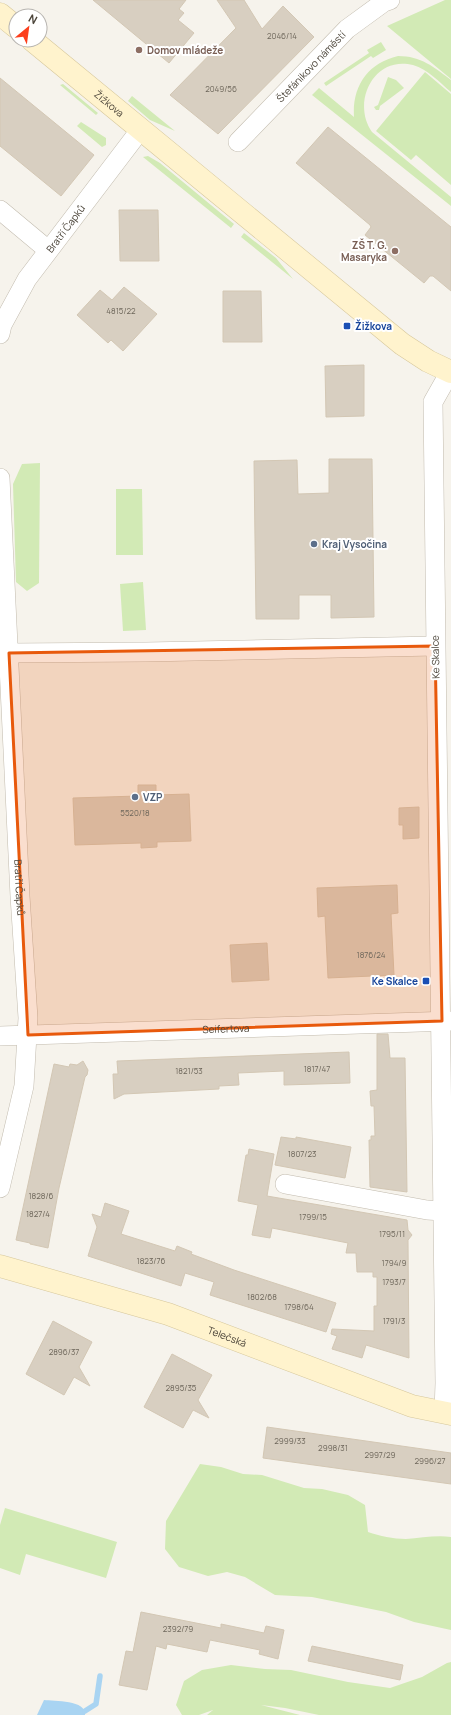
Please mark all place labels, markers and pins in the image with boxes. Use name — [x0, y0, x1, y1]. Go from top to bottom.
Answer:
place label: Domov mládeže — [147, 43, 223, 57]
marker: Domov mládeže — [134, 45, 144, 55]
place label: ZŠ T. G. Masaryka — [341, 238, 387, 264]
marker: ZŠ T. G. Masaryka — [390, 246, 400, 256]
place label: Žižkova — [355, 319, 392, 333]
marker: Žižkova — [342, 321, 352, 331]
place label: Kraj Vysočina — [322, 537, 387, 551]
marker: Kraj Vysočina — [309, 539, 319, 549]
place label: VZP — [143, 790, 163, 804]
marker: VZP — [130, 792, 140, 802]
place label: Ke Skalce — [372, 974, 418, 988]
marker: Ke Skalce — [421, 976, 431, 986]

